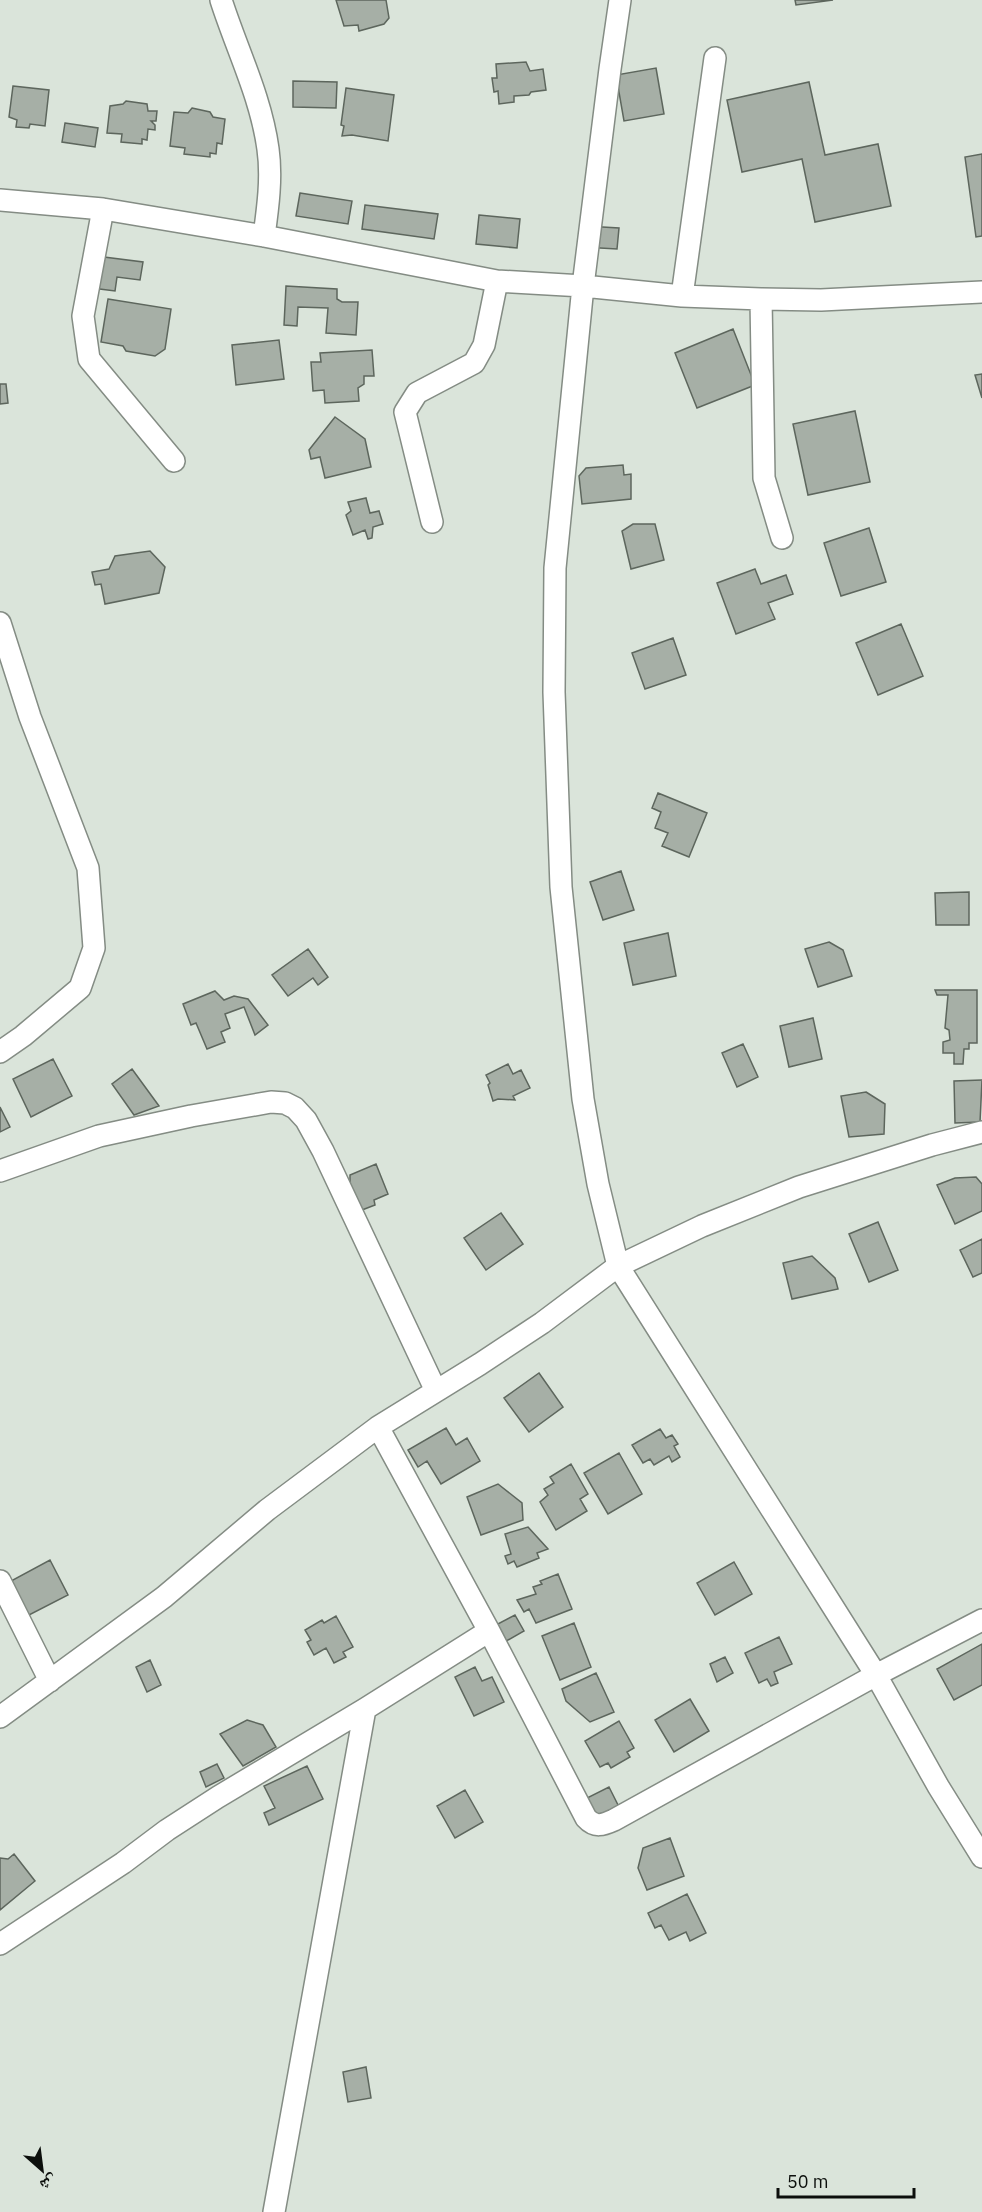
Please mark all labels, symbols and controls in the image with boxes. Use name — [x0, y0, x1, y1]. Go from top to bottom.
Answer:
north arrow — [12, 2140, 72, 2200]
scale bar — [778, 2161, 914, 2199]
text: ش — [37, 2170, 61, 2196]
text: 50 m — [787, 2170, 829, 2193]

